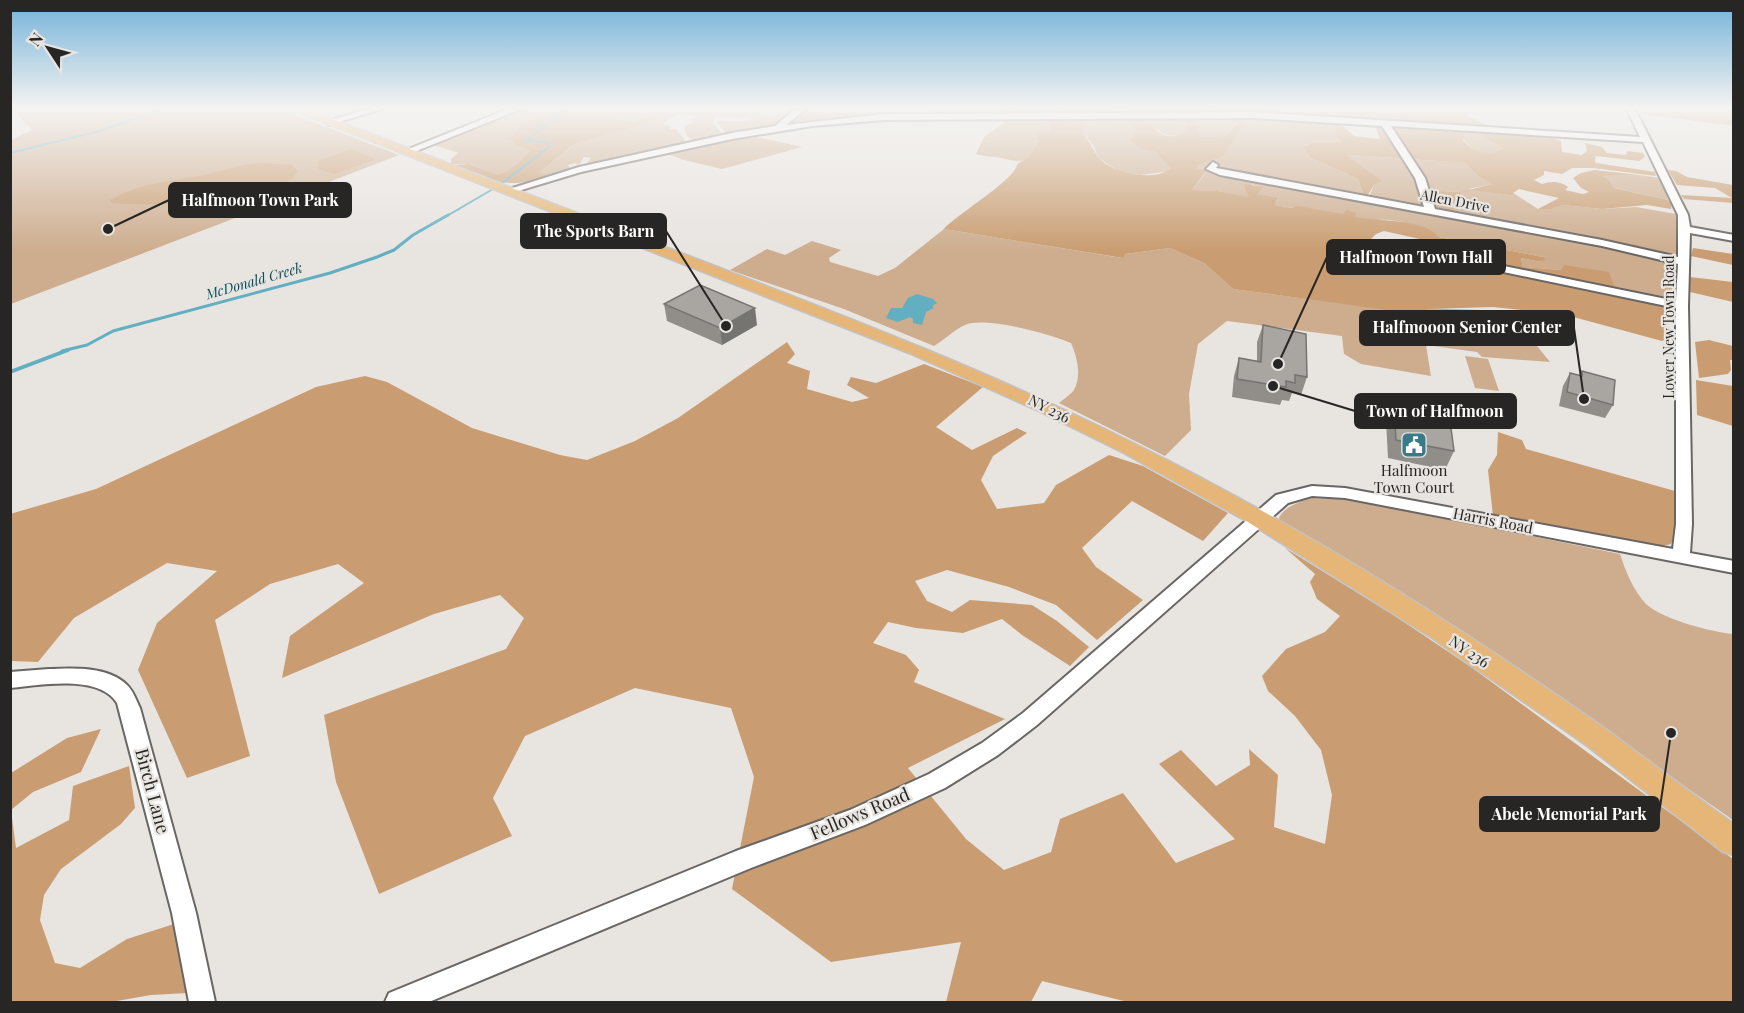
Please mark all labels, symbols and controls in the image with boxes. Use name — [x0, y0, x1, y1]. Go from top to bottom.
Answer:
north arrow — [18, 18, 78, 78]
text: N — [24, 28, 48, 50]
callout: Halfmoon Town Park — [169, 183, 351, 217]
street label: Allen Drive — [1418, 184, 1491, 217]
text: Halfmoon Town Park — [181, 189, 339, 210]
callout: The Sports Barn — [521, 214, 666, 248]
text: The Sports Barn — [534, 220, 654, 241]
callout: Halfmoon Town Hall — [1327, 240, 1505, 274]
text: Halfmoon Town Hall — [1339, 246, 1493, 267]
street label: Lower New Town Road — [1659, 255, 1678, 399]
water label: McDonald Creek — [202, 258, 304, 304]
callout: Halfmooon Senior Center — [1360, 311, 1574, 345]
text: Halfmooon Senior Center — [1373, 316, 1562, 337]
street label: NY 236 — [1025, 389, 1074, 427]
callout: Town of Halfmoon — [1355, 394, 1516, 428]
text: Town of Halfmoon — [1366, 400, 1504, 421]
public building icon: Halfmoon Town Court — [1399, 430, 1429, 460]
place label: Halfmoon Town Court — [1374, 460, 1455, 497]
street label: Harris Road — [1451, 502, 1535, 538]
street label: NY 236 — [1446, 630, 1494, 672]
street label: Birch Lane — [130, 745, 176, 836]
street label: Fellows Road — [806, 781, 914, 845]
callout: Abele Memorial Park — [1480, 797, 1659, 831]
text: Abele Memorial Park — [1490, 803, 1647, 824]

